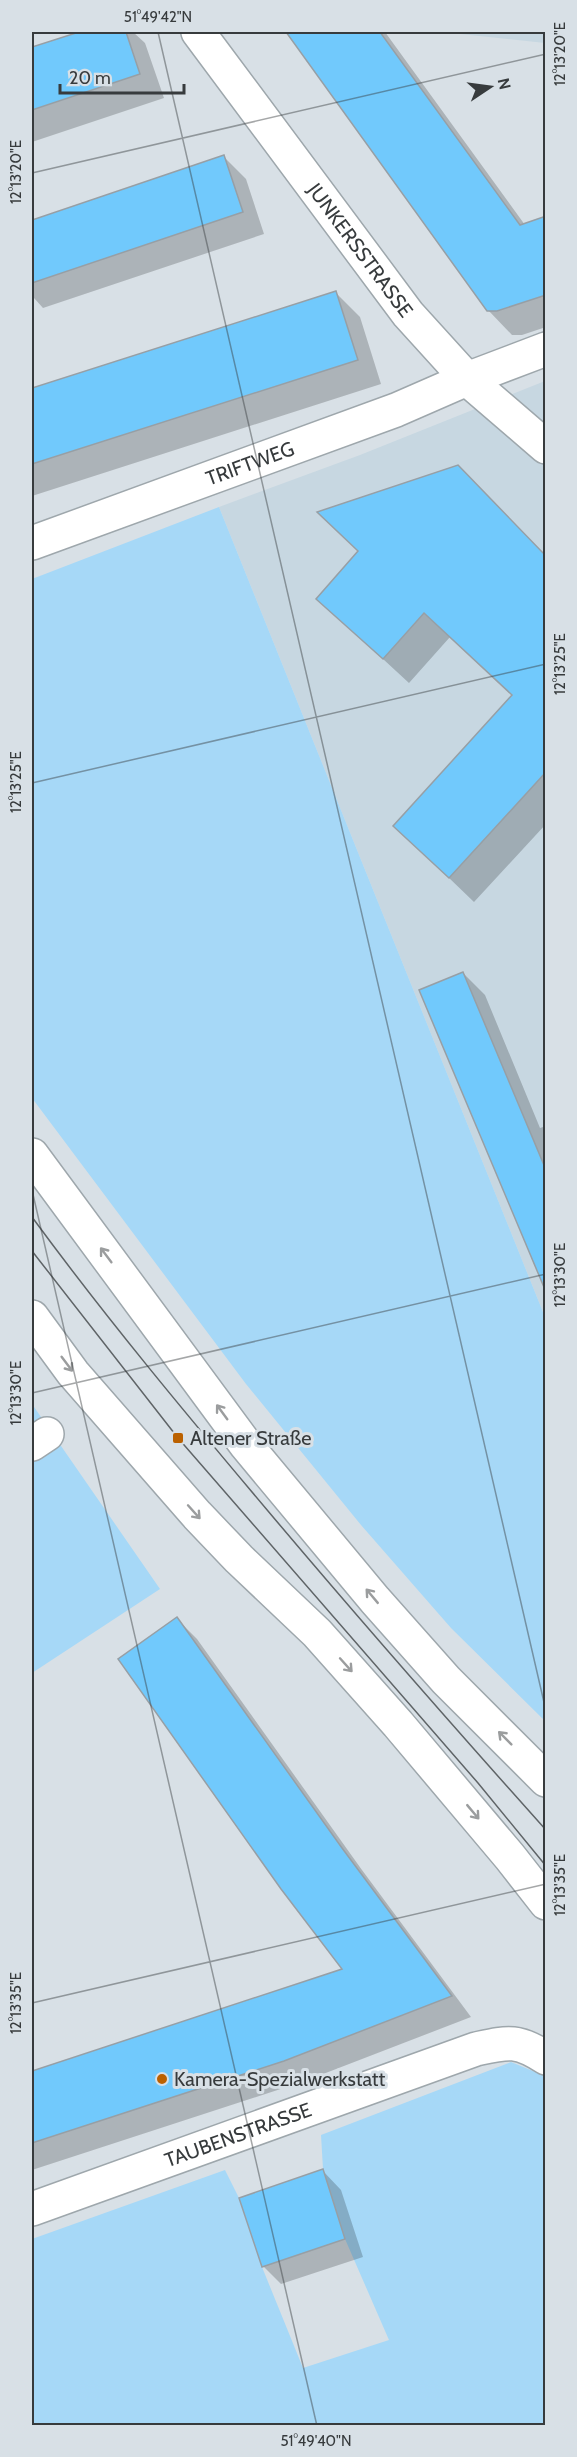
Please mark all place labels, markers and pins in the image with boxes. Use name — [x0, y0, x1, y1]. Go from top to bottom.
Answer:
place label: Altener Straße — [190, 1426, 312, 1450]
marker: Altener Straße — [171, 1431, 185, 1445]
place label: Kamera-Spezialwerkstatt — [174, 2067, 386, 2091]
marker: Kamera-Spezialwerkstatt — [155, 2072, 169, 2086]

